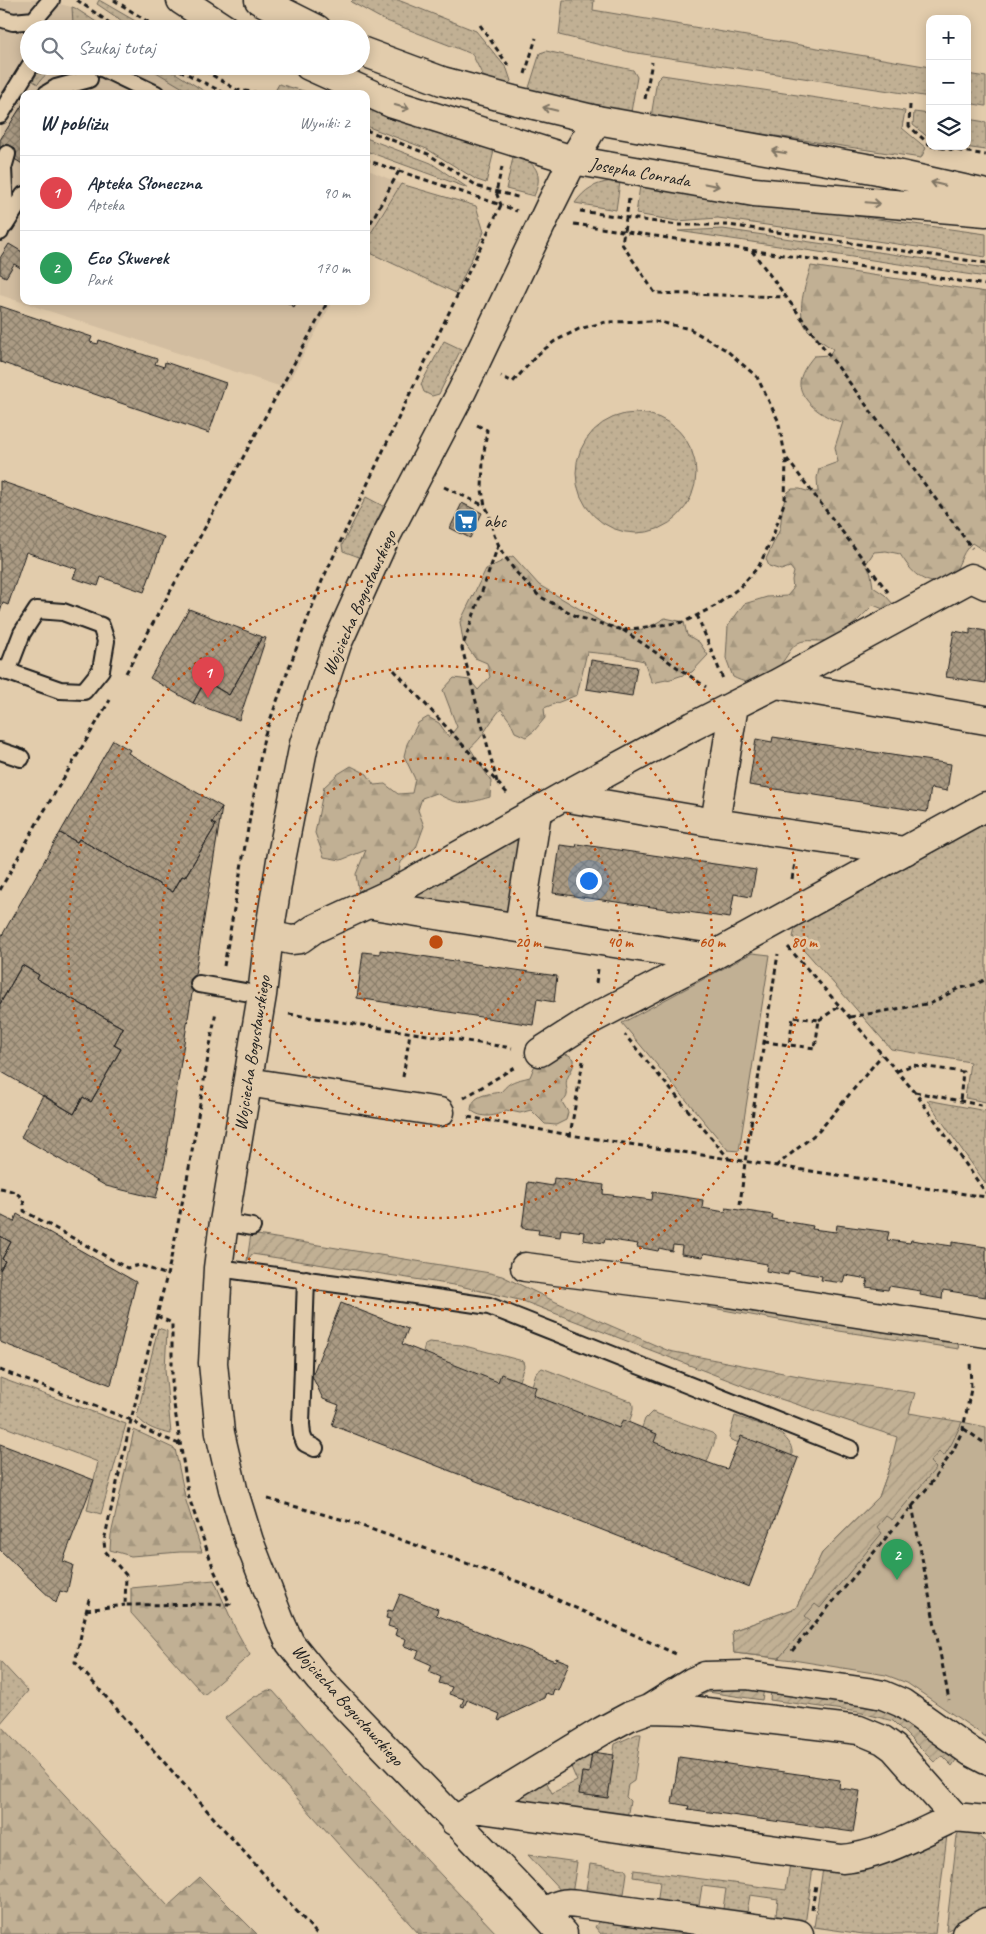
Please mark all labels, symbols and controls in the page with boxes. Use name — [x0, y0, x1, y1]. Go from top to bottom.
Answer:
map controls — [926, 15, 971, 150]
button: + — [926, 15, 971, 60]
search box — [20, 20, 370, 75]
icon: search — [38, 34, 66, 62]
text: Szukaj tutaj — [78, 36, 155, 60]
button: − — [926, 60, 971, 105]
one-way arrow — [393, 102, 409, 112]
one-way arrow — [542, 104, 558, 113]
button: layers — [926, 105, 971, 150]
text: W pobliżu — [40, 110, 107, 136]
text: Wyniki: 2 — [299, 113, 350, 133]
one-way arrow — [771, 147, 787, 157]
street label: Josepha Conrada — [587, 152, 693, 192]
text: Apteka Słoneczna — [87, 171, 201, 195]
one-way arrow — [931, 178, 947, 188]
one-way arrow — [703, 180, 719, 190]
text: 1 — [52, 183, 60, 203]
text: 90 m — [323, 183, 350, 203]
text: Apteka — [87, 195, 124, 215]
one-way arrow — [865, 198, 881, 207]
text: Eco Skwerek — [87, 246, 169, 270]
text: 2 — [52, 258, 60, 278]
text: 170 m — [316, 258, 350, 278]
text: Park — [87, 270, 112, 290]
supermarket icon: abc — [453, 508, 479, 534]
place label: abc — [484, 510, 507, 532]
street label: Wojciecha Bogusławskiego — [317, 526, 402, 679]
pin: 1 — [192, 657, 224, 698]
your location — [576, 868, 602, 894]
centre of rings — [427, 933, 445, 951]
text: 20 m — [515, 933, 542, 952]
text: 40 m — [607, 933, 634, 952]
text: 60 m — [699, 933, 726, 952]
text: 80 m — [791, 933, 818, 952]
street label: Wojciecha Bogusławskiego — [229, 972, 275, 1132]
pin: 2 — [881, 1539, 913, 1580]
street label: Wojciecha Bogusławskiego — [288, 1640, 410, 1772]

